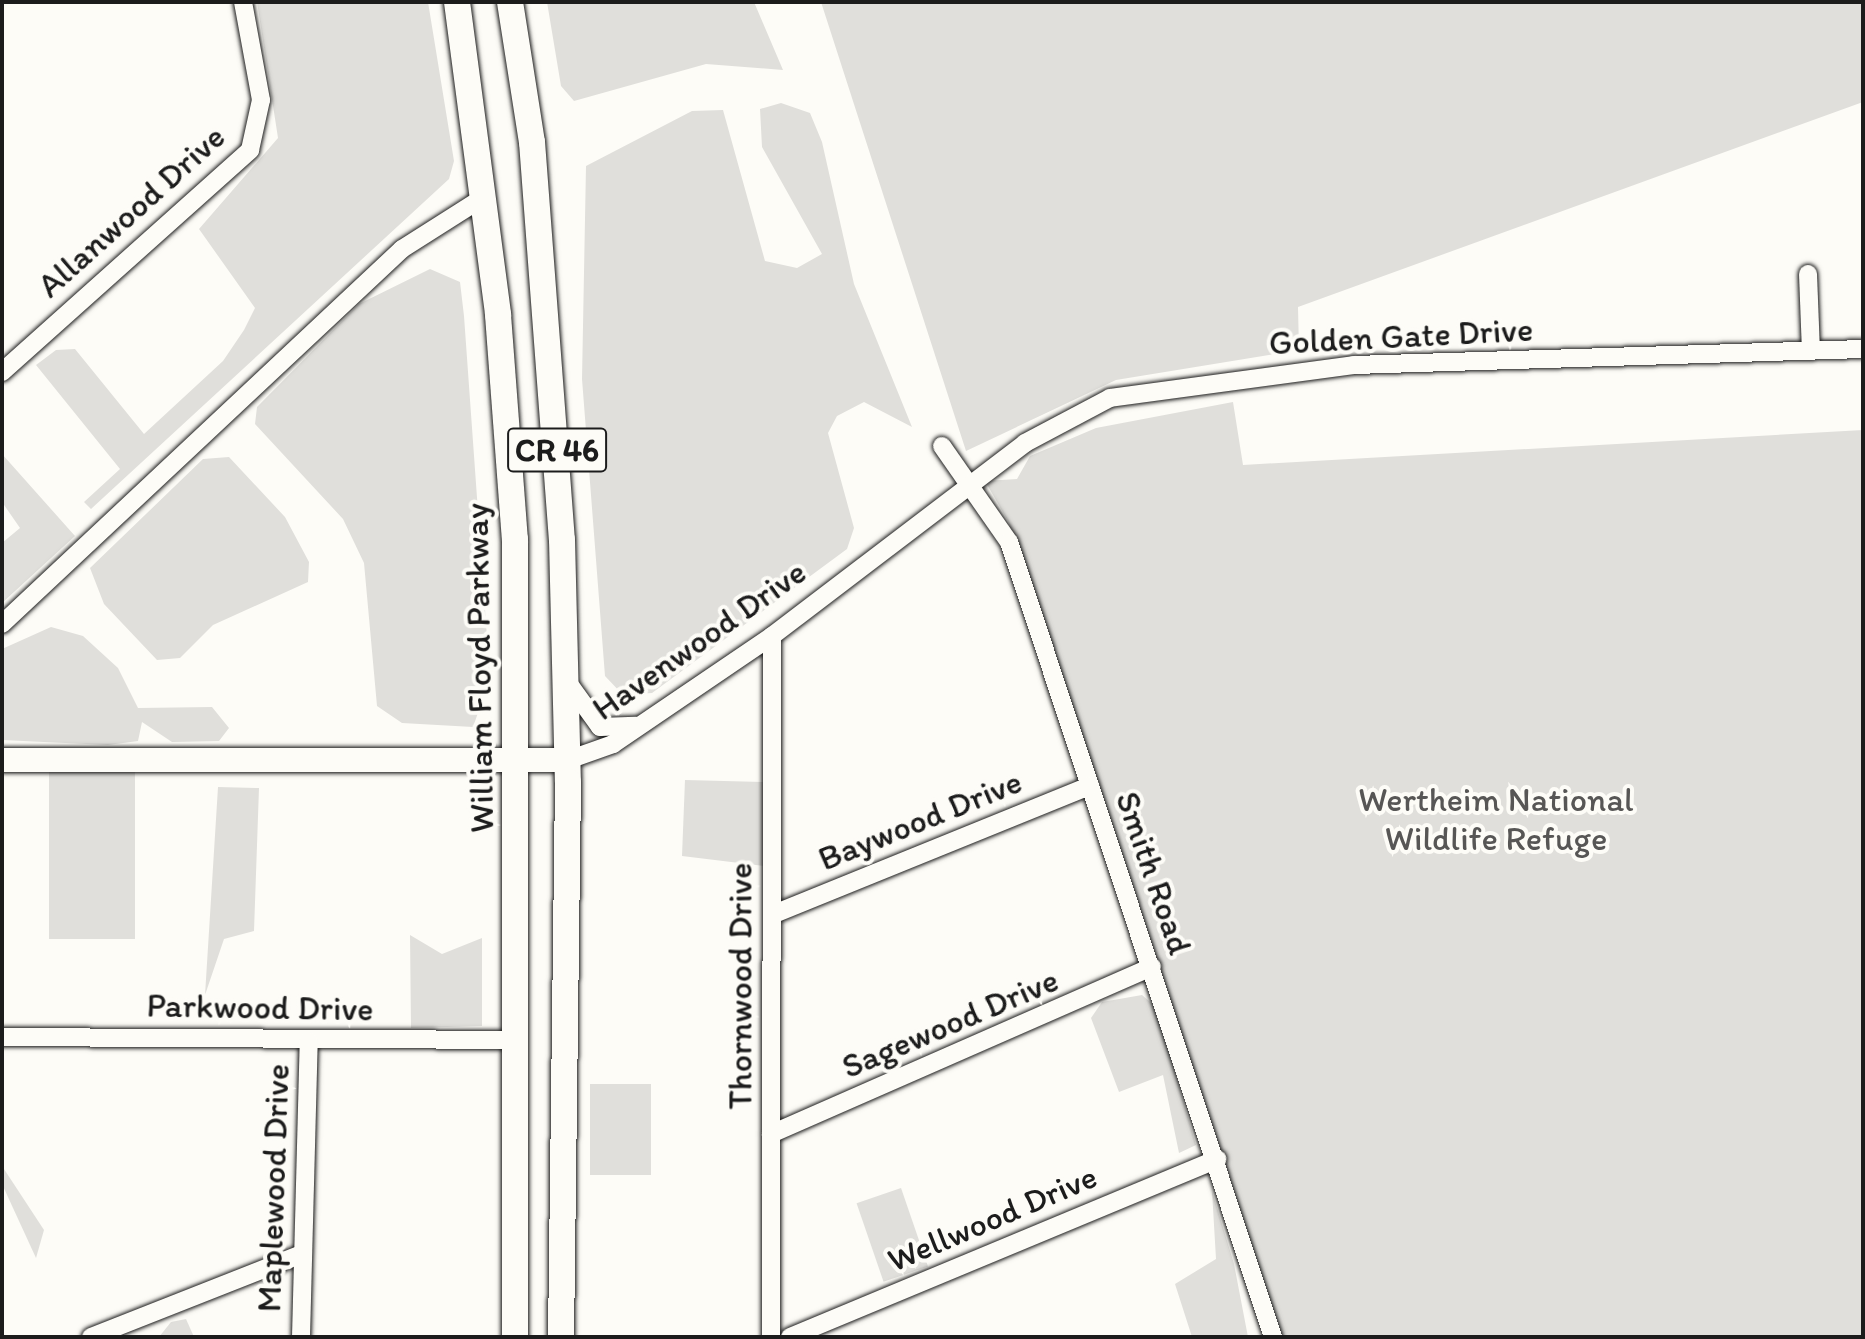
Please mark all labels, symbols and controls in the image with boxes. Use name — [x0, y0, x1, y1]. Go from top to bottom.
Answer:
street label: Allanwood Drive — [29, 116, 233, 306]
street label: Golden Gate Drive — [1267, 309, 1535, 363]
road number: CR 46 — [507, 422, 607, 478]
street label: William Floyd Parkway — [456, 503, 502, 833]
street label: Havenwood Drive — [584, 551, 814, 729]
street label: Baywood Drive — [812, 761, 1028, 879]
park label: Wertheim National Wildlife Refuge — [1359, 779, 1633, 858]
street label: Smith Road — [1107, 787, 1201, 959]
street label: Thornwood Drive — [720, 862, 760, 1110]
street label: Sagewood Drive — [836, 959, 1064, 1087]
street label: Parkwood Drive — [146, 985, 374, 1029]
street label: Maplewood Drive — [248, 1063, 298, 1313]
street label: Wellwood Drive — [881, 1155, 1103, 1281]

